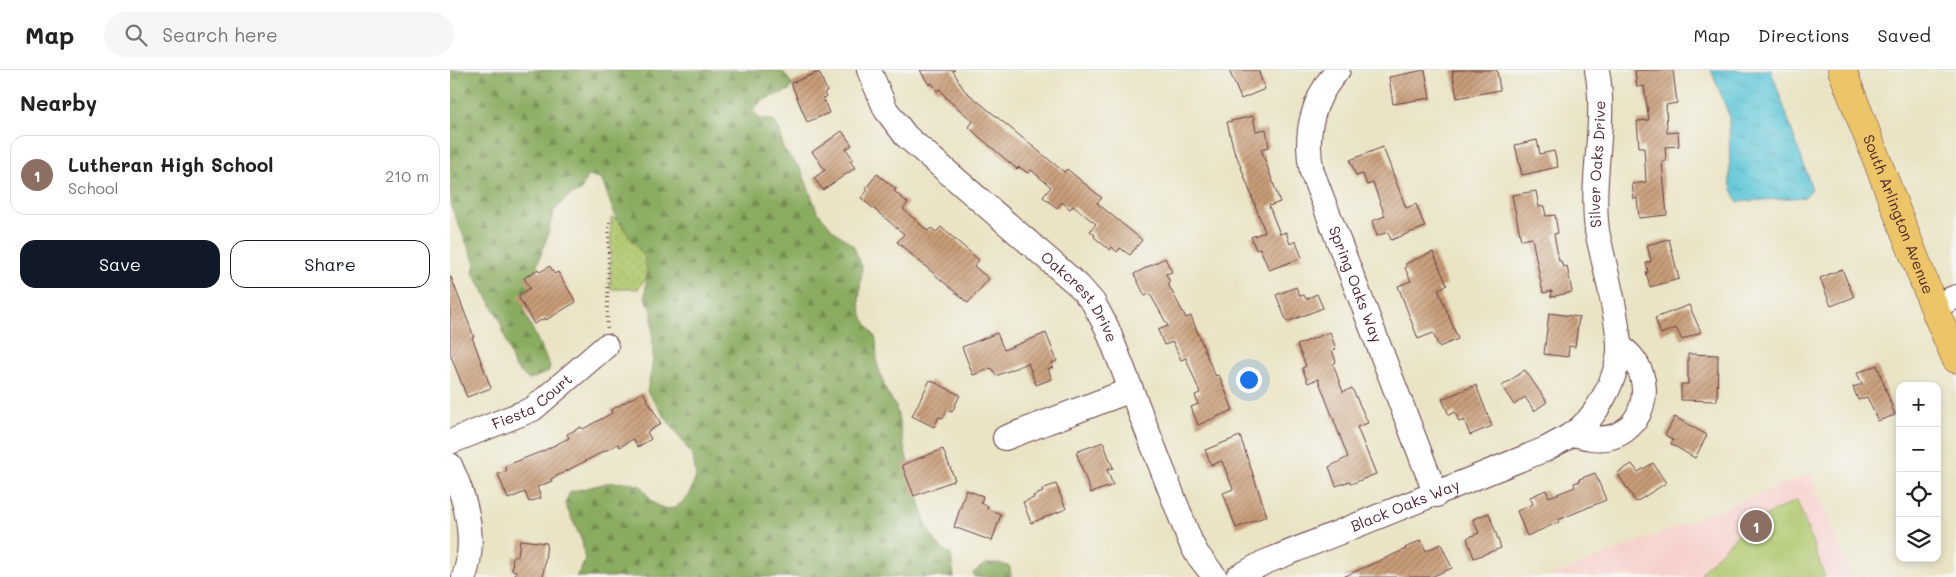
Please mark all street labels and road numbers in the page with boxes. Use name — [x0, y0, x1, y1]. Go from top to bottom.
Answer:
street label: Silver Oaks Drive — [1584, 100, 1609, 229]
street label: South Arlington Avenue — [1859, 132, 1939, 297]
street label: Spring Oaks Way — [1325, 223, 1388, 346]
street label: Oakcrest Drive — [1037, 246, 1123, 345]
street label: Fiesta Court — [489, 369, 576, 433]
street label: Black Oaks Way — [1347, 474, 1462, 536]

